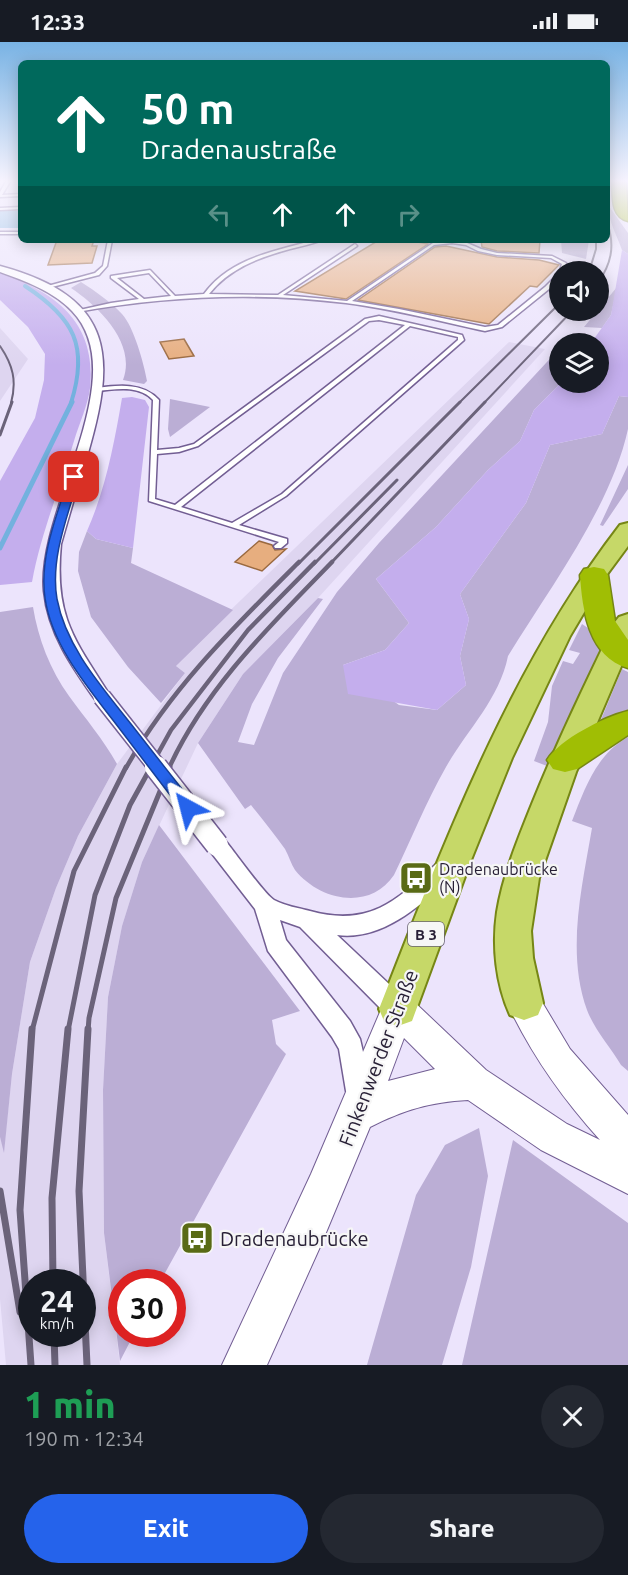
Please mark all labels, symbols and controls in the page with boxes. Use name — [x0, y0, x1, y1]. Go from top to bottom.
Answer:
text: 12:33 — [30, 9, 85, 34]
icon: ahead — [42, 84, 120, 162]
text: 50 m — [141, 85, 235, 132]
text: Dradenaustraße — [141, 134, 337, 164]
icon: left — [203, 198, 236, 231]
icon: ahead — [266, 198, 299, 231]
icon: ahead — [329, 198, 362, 231]
icon: right — [392, 198, 425, 231]
map controls — [549, 261, 609, 393]
button: sound — [549, 261, 609, 321]
button: layers — [549, 333, 609, 393]
pin — [48, 451, 99, 502]
icon: arrive — [57, 460, 90, 493]
position arrow — [156, 776, 220, 840]
bus stop icon: Dradenaubrücke (N) — [398, 860, 434, 896]
place label: Dradenaubrücke (N) — [439, 860, 558, 897]
road number: B 3 — [408, 922, 444, 946]
street label: Finkenwerder Straße — [334, 966, 422, 1150]
bus stop icon: Dradenaubrücke — [179, 1220, 215, 1256]
place label: Dradenaubrücke — [220, 1227, 369, 1250]
speed limit sign: 30 — [108, 1269, 186, 1347]
text: 24 — [40, 1284, 74, 1318]
text: km/h — [40, 1315, 74, 1332]
text: 1 min — [24, 1384, 116, 1425]
button: close — [541, 1385, 604, 1448]
text: 190 m · 12:34 — [24, 1427, 144, 1450]
button: Exit — [24, 1494, 308, 1563]
button: Share — [320, 1494, 604, 1563]

